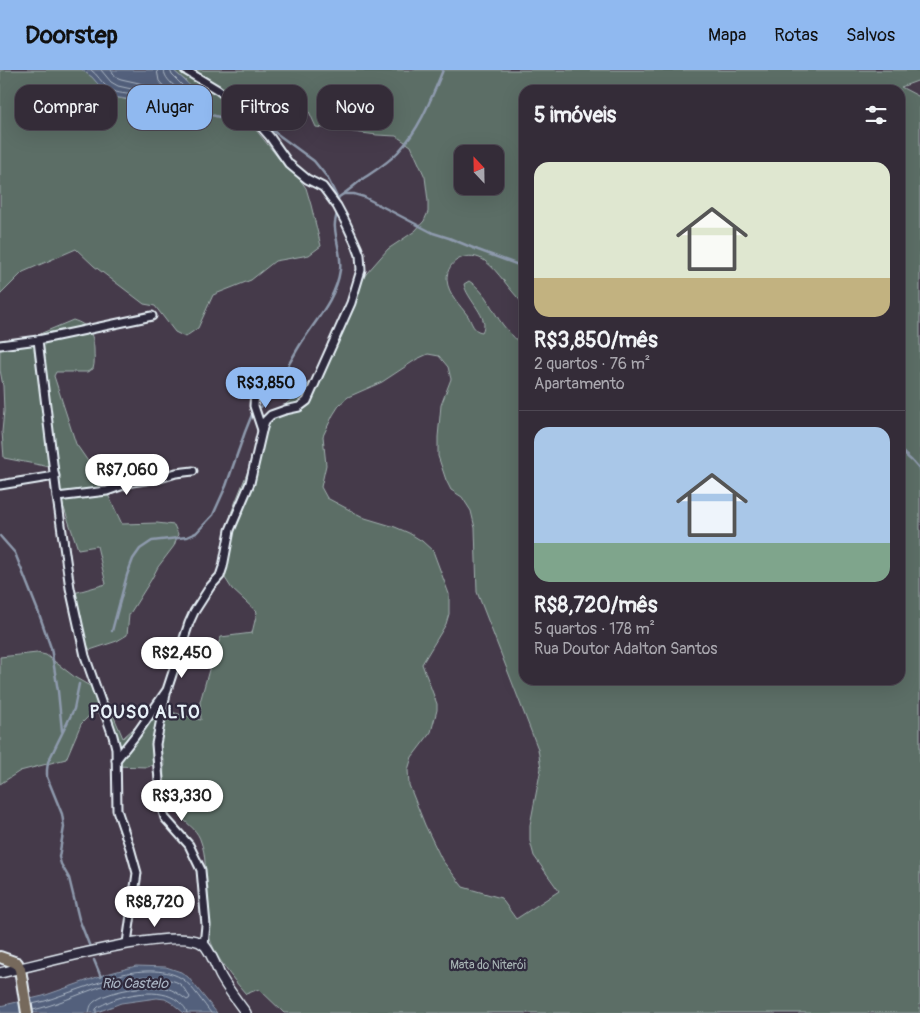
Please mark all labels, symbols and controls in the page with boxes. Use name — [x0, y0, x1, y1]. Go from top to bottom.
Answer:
text: Doorstep — [25, 21, 118, 50]
text: Mapa — [708, 24, 746, 47]
text: Rotas — [774, 24, 818, 47]
text: Salvos — [846, 24, 895, 47]
chip: Comprar — [15, 85, 117, 130]
chip: Alugar — [127, 85, 212, 130]
chip: Filtros — [222, 85, 307, 130]
chip: Novo — [317, 85, 393, 130]
icon: filters — [862, 101, 890, 129]
text: 5 imóveis — [534, 102, 616, 129]
north arrow — [454, 145, 504, 195]
map controls — [454, 145, 504, 195]
icon: home — [667, 194, 757, 284]
text: R$3,850/mês — [534, 327, 658, 354]
text: 2 quartos · 76 m² — [534, 354, 650, 374]
pin: R$3,850 — [220, 366, 312, 409]
text: R$3,850 — [237, 373, 295, 393]
text: Apartamento — [534, 374, 625, 394]
pin: R$7,060 — [81, 454, 173, 496]
text: R$7,060 — [96, 460, 158, 480]
icon: home — [667, 460, 757, 550]
text: R$8,720/mês — [534, 592, 657, 619]
text: 5 quartos · 178 m² — [534, 619, 655, 639]
pin: R$2,450 — [136, 636, 228, 679]
text: Rua Doutor Adalton Santos — [534, 639, 717, 659]
text: R$2,450 — [152, 643, 212, 663]
district label: POUSO ALTO — [90, 701, 200, 724]
pin: R$3,330 — [136, 780, 228, 822]
text: R$3,330 — [152, 786, 212, 806]
pin: R$8,720 — [109, 886, 201, 928]
text: R$8,720 — [126, 892, 184, 912]
park label: Mata do Niterói — [450, 958, 526, 973]
water label: Rio Castelo — [102, 975, 169, 992]

